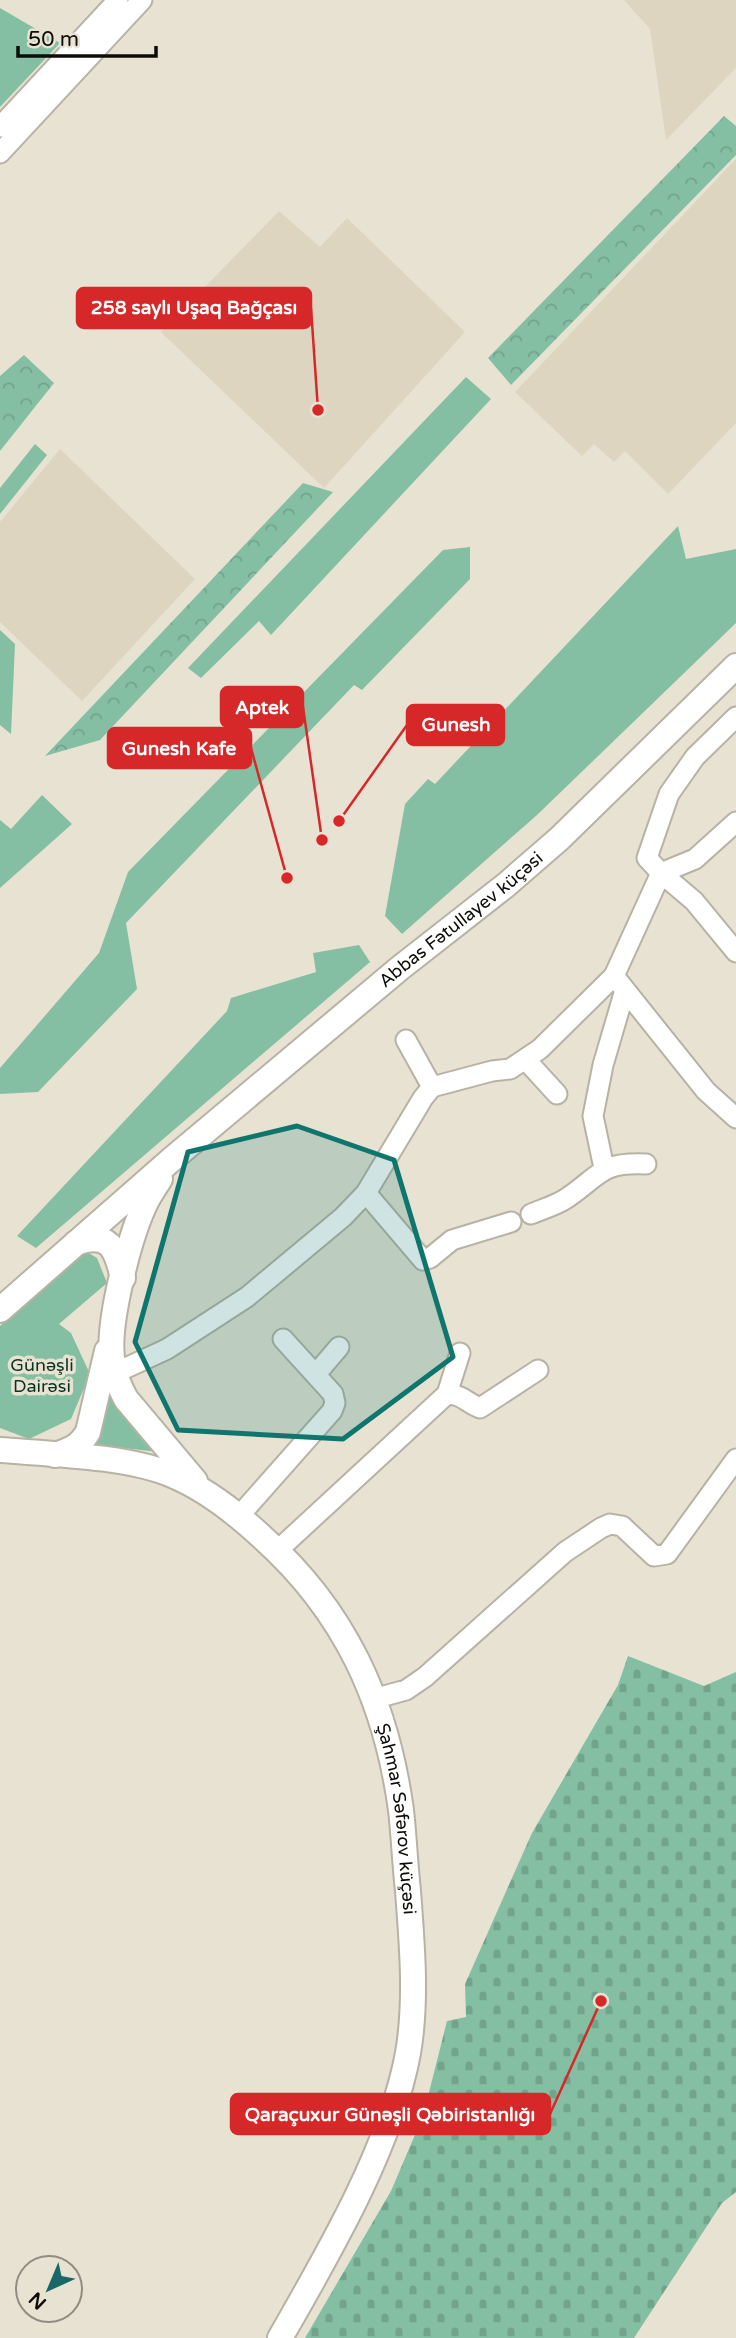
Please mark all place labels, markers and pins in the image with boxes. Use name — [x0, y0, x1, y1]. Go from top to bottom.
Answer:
callout: 258 saylı Uşaq Bağçası — [77, 288, 311, 328]
callout: Aptek — [221, 687, 303, 727]
callout: Gunesh — [407, 705, 504, 745]
callout: Gunesh Kafe — [108, 728, 251, 768]
callout: Qaraçuxur Günəşli Qəbiristanlığı — [231, 2094, 550, 2134]

